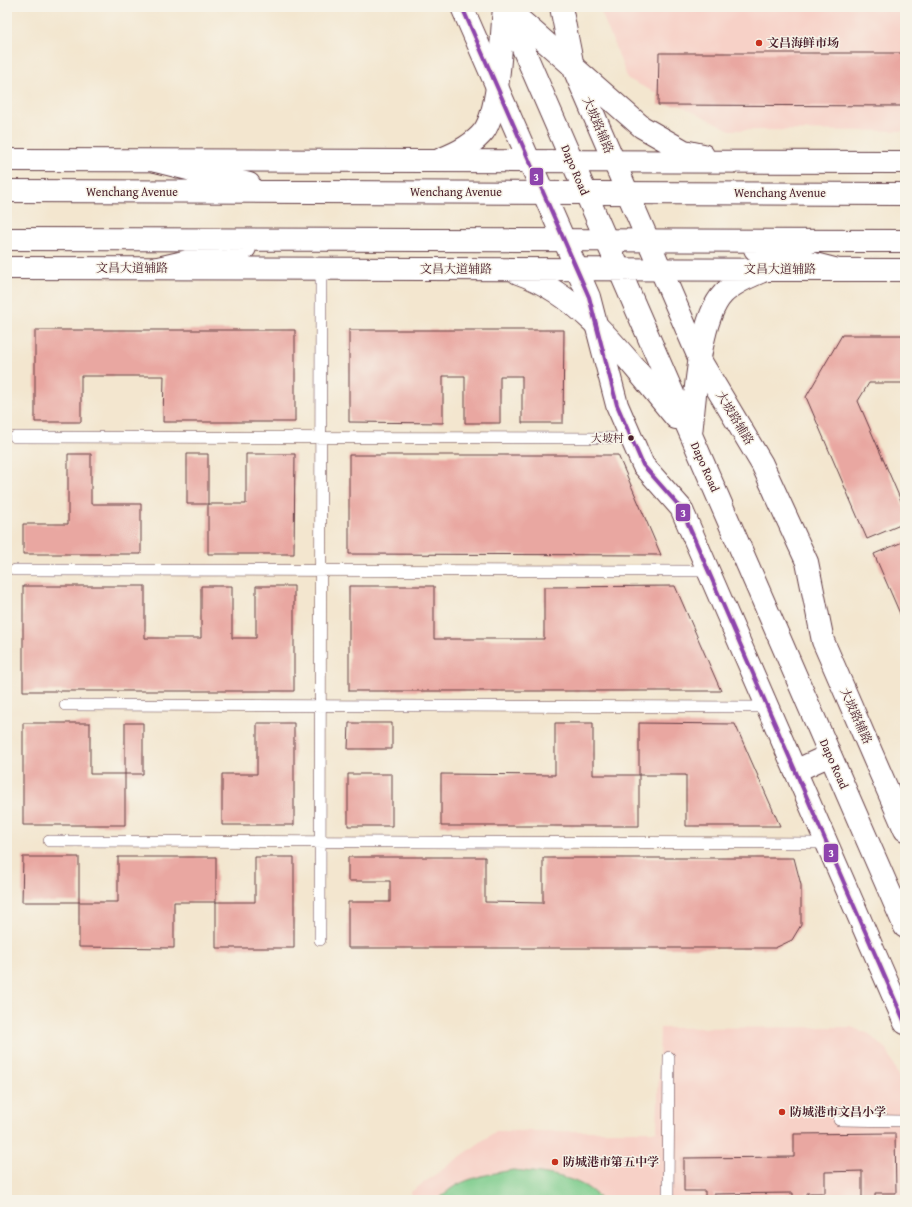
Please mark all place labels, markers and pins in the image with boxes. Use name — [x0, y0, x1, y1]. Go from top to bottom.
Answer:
place label: 文昌海鲜市场 — [767, 34, 839, 51]
marker: 文昌海鲜市场 — [754, 38, 764, 48]
place label: 大坡村 — [591, 430, 624, 446]
marker: 大坡村 — [626, 433, 636, 443]
place label: 防城港市文昌小学 — [790, 1103, 886, 1120]
marker: 防城港市文昌小学 — [777, 1107, 787, 1117]
place label: 防城港市第五中学 — [563, 1153, 659, 1170]
marker: 防城港市第五中学 — [550, 1157, 560, 1167]

